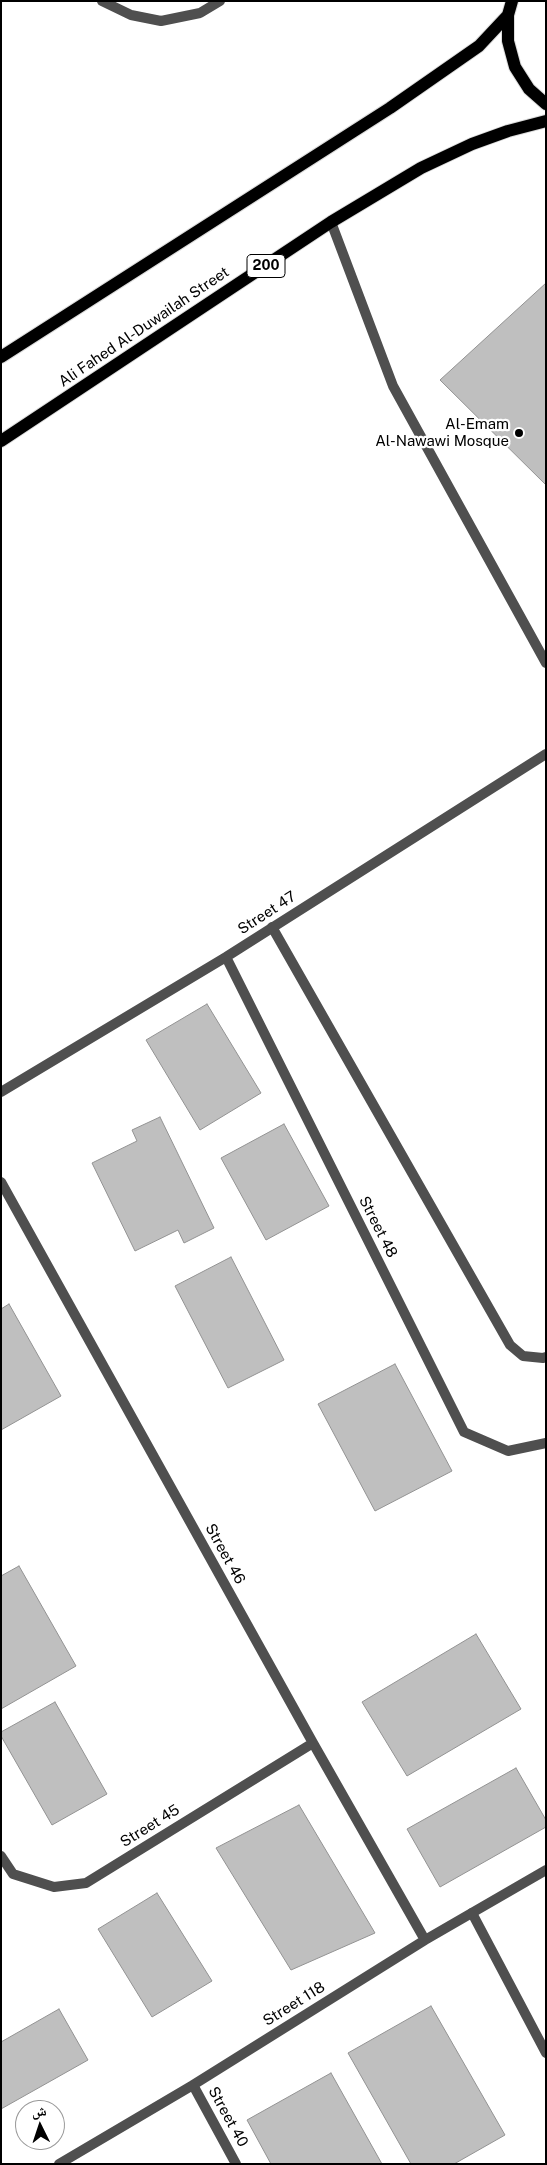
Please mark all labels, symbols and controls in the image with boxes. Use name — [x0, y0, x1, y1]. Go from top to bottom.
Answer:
road number: 200 — [247, 255, 285, 278]
street label: Ali Fahed Al-Duwailah Street — [55, 263, 233, 391]
place label: Al-Emam Al-Nawawi Mosque — [375, 415, 509, 450]
marker: Al-Emam Al-Nawawi Mosque — [513, 427, 525, 439]
street label: Street 47 — [234, 888, 300, 938]
street label: Street 48 — [355, 1193, 401, 1261]
street label: Street 46 — [201, 1521, 249, 1587]
street label: Street 45 — [117, 1801, 183, 1851]
street label: Street 118 — [260, 1978, 328, 2030]
street label: Street 40 — [204, 2084, 252, 2150]
north arrow — [15, 2100, 65, 2150]
text: ش — [31, 2103, 47, 2120]

